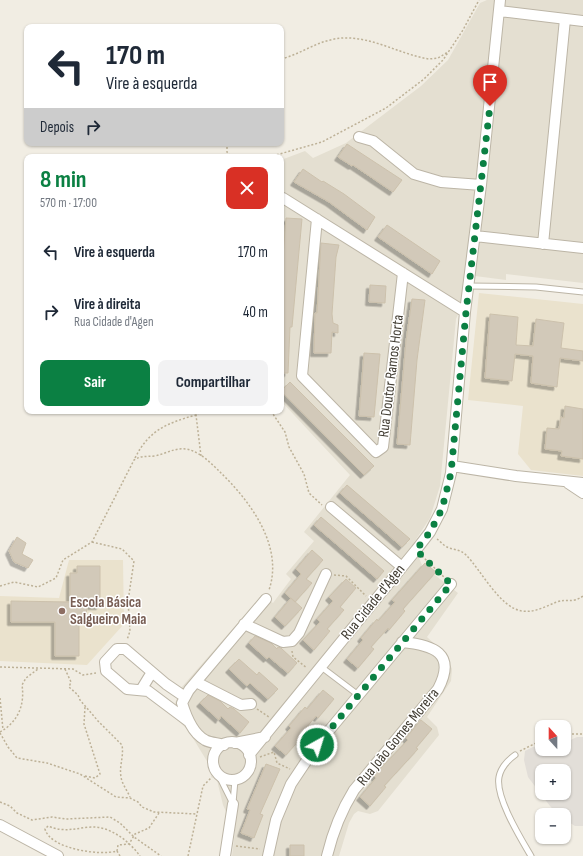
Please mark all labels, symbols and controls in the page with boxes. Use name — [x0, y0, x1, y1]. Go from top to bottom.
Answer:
text: 170 m — [106, 39, 165, 72]
icon: left — [40, 40, 92, 92]
pin — [473, 65, 507, 106]
icon: arrive — [479, 71, 501, 93]
text: Vire à esquerda — [106, 73, 197, 94]
icon: right — [82, 116, 104, 138]
text: Depois — [40, 118, 74, 137]
text: 8 min — [40, 165, 87, 194]
button: close — [226, 167, 268, 209]
text: 570 m · 17:00 — [40, 195, 97, 211]
icon: left — [40, 241, 62, 263]
text: Vire à esquerda — [74, 243, 155, 262]
text: 170 m — [238, 243, 268, 262]
text: Vire à direita — [74, 295, 141, 314]
icon: right — [40, 301, 62, 323]
text: 40 m — [243, 303, 268, 322]
street label: Rua Doutor Ramos Horta — [374, 313, 408, 438]
text: Rua Cidade d'Agen — [74, 314, 154, 330]
button: Sair — [40, 360, 150, 406]
button: Compartilhar — [158, 360, 268, 406]
street label: Rua Cidade d'Agen — [337, 560, 409, 644]
place label: Escola Básica Salgueiro Maia — [70, 593, 146, 629]
marker: Escola Básica Salgueiro Maia — [57, 606, 67, 616]
street label: Rua João Gomes Moreira — [353, 684, 443, 790]
north arrow — [535, 720, 571, 756]
map controls — [535, 720, 571, 844]
position arrow — [296, 724, 338, 766]
button: + — [535, 764, 571, 800]
button: − — [535, 808, 571, 844]

